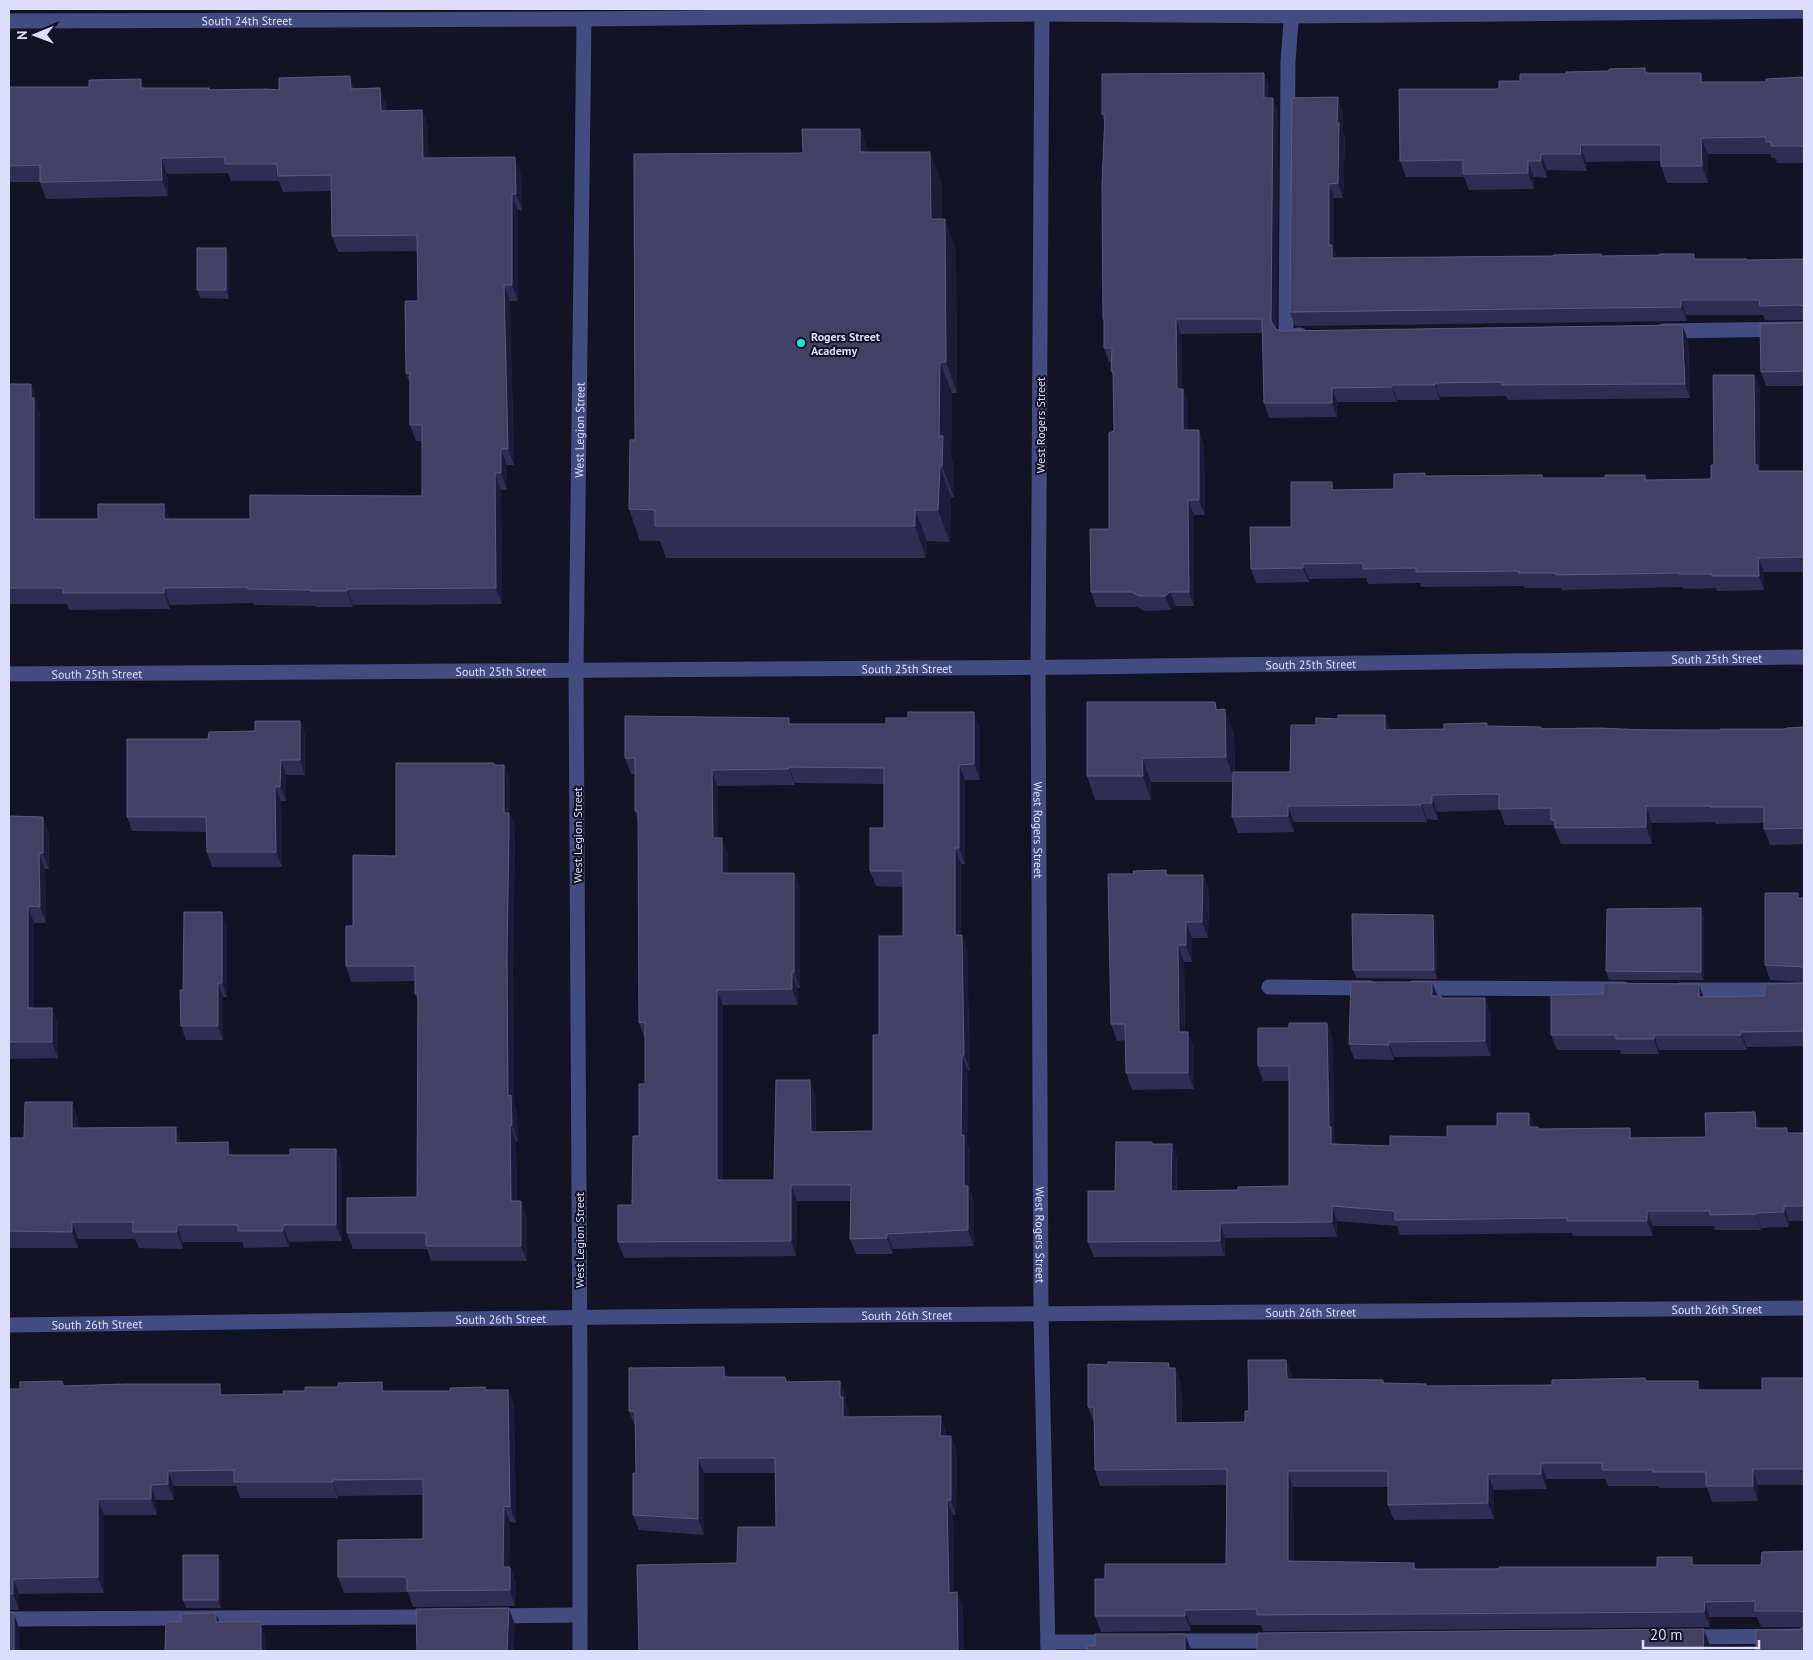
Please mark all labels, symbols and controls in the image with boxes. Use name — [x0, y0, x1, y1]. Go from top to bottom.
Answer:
north arrow — [10, 10, 60, 60]
street label: South 24th Street — [202, 13, 292, 28]
text: N — [13, 30, 31, 40]
place label: Rogers Street Academy — [811, 329, 881, 358]
marker: Rogers Street Academy — [795, 337, 807, 349]
street label: West Rogers Street — [1033, 377, 1048, 473]
street label: West Legion Street — [571, 382, 587, 478]
street label: South 25th Street — [1671, 650, 1762, 666]
street label: South 25th Street — [1265, 656, 1356, 672]
street label: South 25th Street — [862, 660, 952, 676]
street label: South 25th Street — [456, 663, 546, 679]
street label: South 25th Street — [52, 666, 142, 681]
street label: West Rogers Street — [1031, 782, 1046, 878]
street label: West Legion Street — [570, 787, 585, 883]
street label: West Rogers Street — [1033, 1187, 1048, 1283]
street label: West Legion Street — [572, 1192, 587, 1288]
street label: South 26th Street — [1671, 1301, 1762, 1317]
street label: South 26th Street — [1265, 1304, 1356, 1320]
street label: South 26th Street — [861, 1307, 952, 1323]
street label: South 26th Street — [455, 1310, 546, 1327]
street label: South 26th Street — [51, 1316, 143, 1332]
scale bar — [1643, 1618, 1759, 1650]
text: 20 m — [1650, 1625, 1683, 1644]

